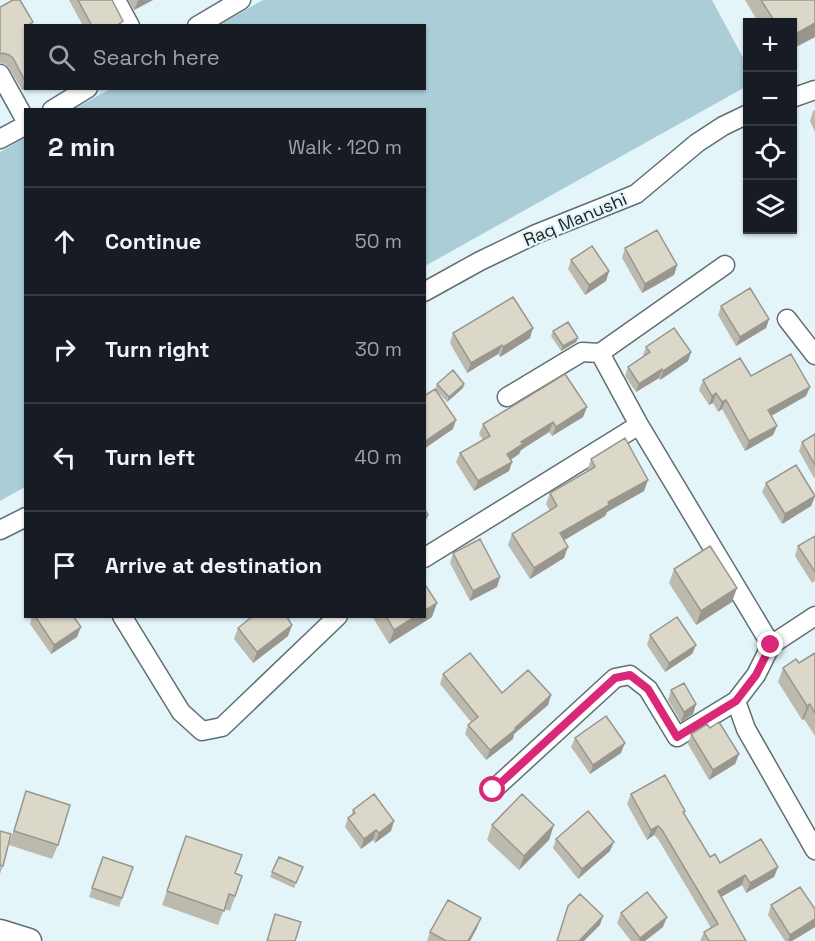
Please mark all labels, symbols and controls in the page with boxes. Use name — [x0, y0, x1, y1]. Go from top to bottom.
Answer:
map controls — [743, 18, 797, 234]
button: + — [743, 18, 797, 72]
search box — [24, 24, 426, 90]
icon: search — [45, 41, 78, 74]
text: Search here — [93, 43, 220, 71]
button: − — [743, 72, 797, 126]
button: locate — [743, 126, 797, 180]
text: 2 min — [48, 130, 115, 164]
text: Walk · 120 m — [288, 134, 402, 160]
button: layers — [743, 180, 797, 234]
street label: Raq Manushi — [520, 187, 630, 251]
icon: ahead — [48, 225, 81, 258]
text: Continue — [105, 227, 201, 255]
text: 50 m — [355, 228, 402, 254]
icon: right — [48, 333, 81, 366]
text: Turn right — [105, 335, 210, 363]
text: 30 m — [355, 336, 402, 362]
icon: left — [48, 441, 81, 474]
text: Turn left — [105, 443, 195, 471]
text: 40 m — [354, 444, 402, 470]
icon: arrive — [48, 549, 81, 582]
text: Arrive at destination — [105, 551, 322, 579]
route end — [757, 631, 783, 657]
route start — [479, 776, 505, 802]

